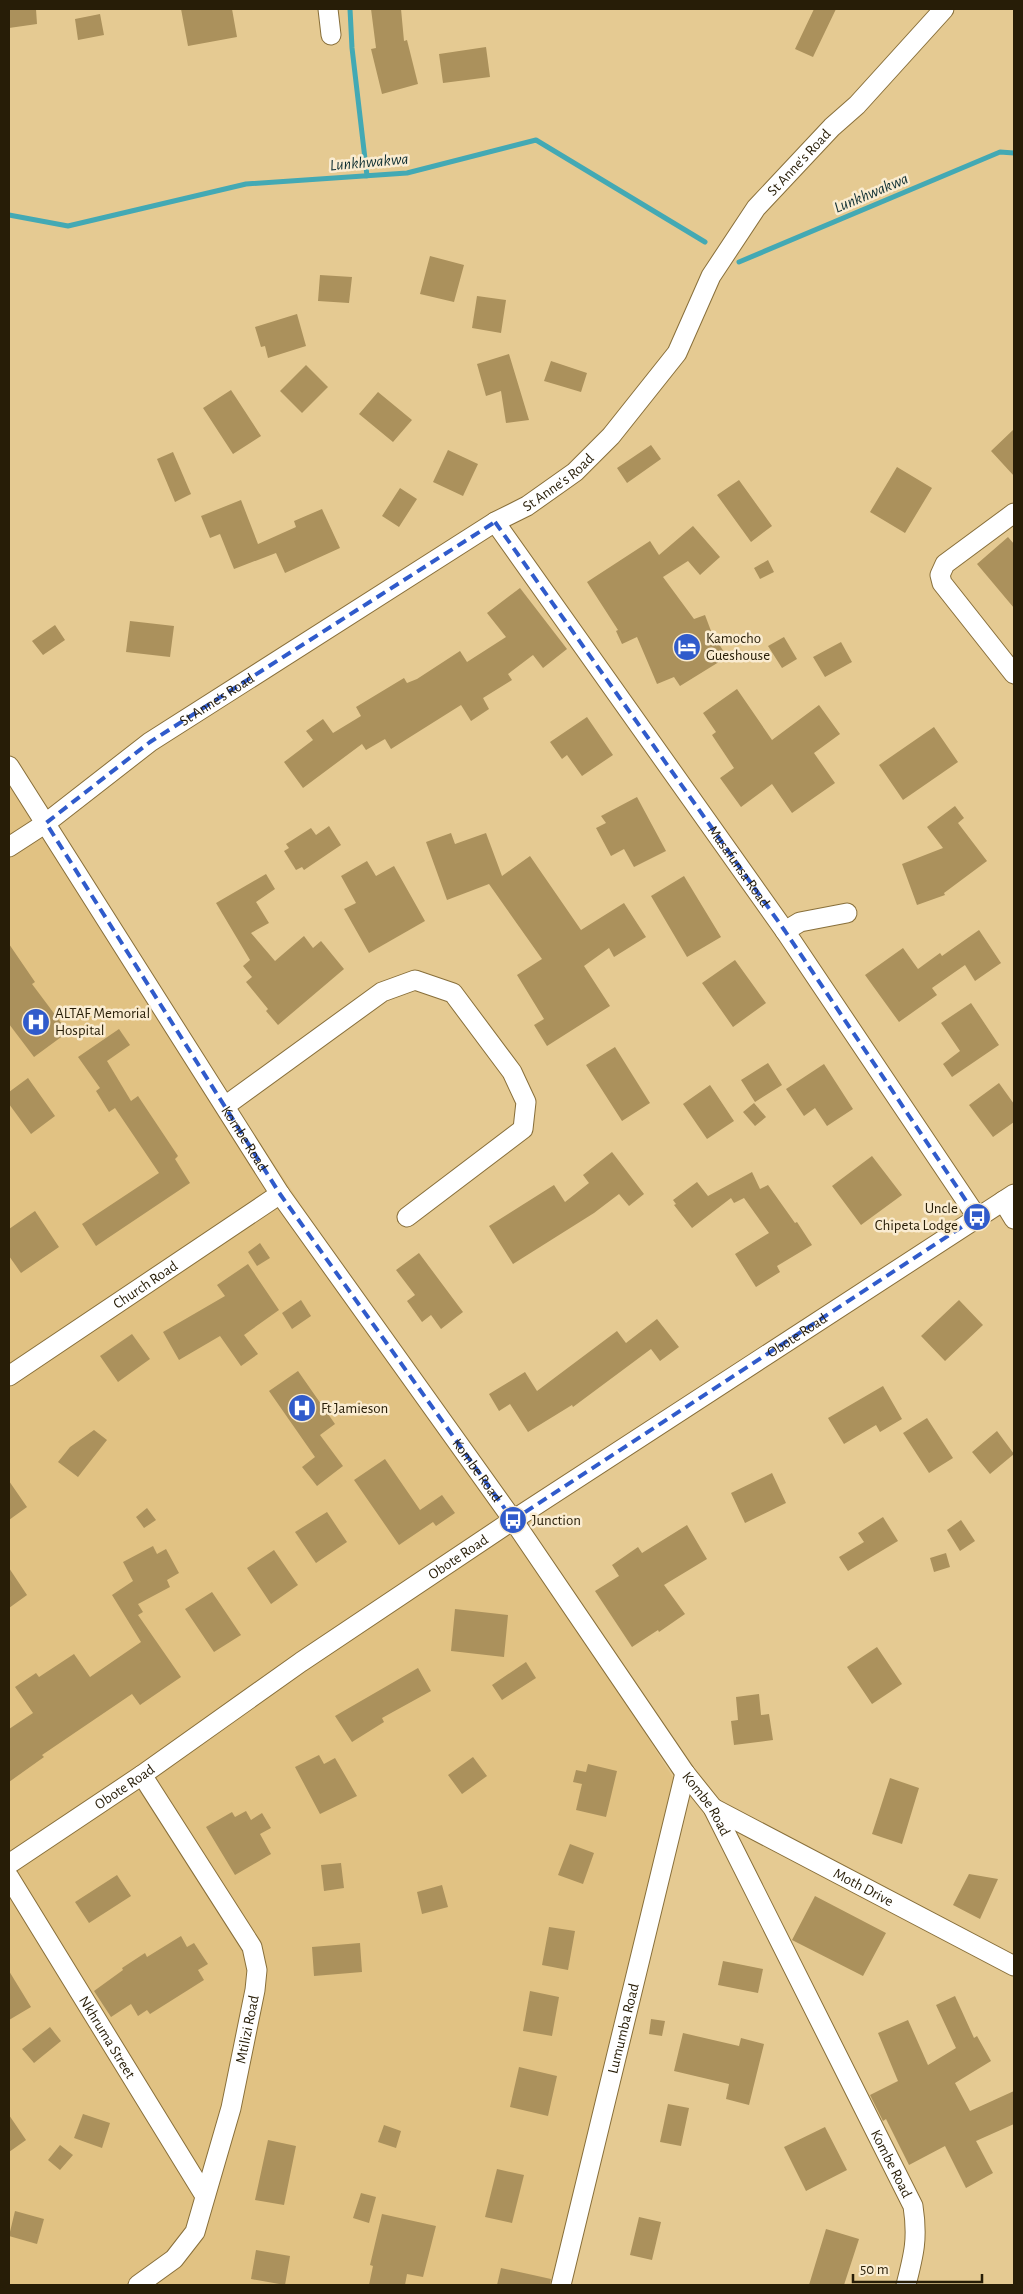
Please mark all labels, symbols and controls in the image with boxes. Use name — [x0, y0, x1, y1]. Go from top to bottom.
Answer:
street label: St Anne's Road — [764, 126, 834, 199]
water label: Lunkhwakwa — [329, 151, 409, 173]
water label: Lunkhwakwa — [832, 170, 910, 216]
street label: St Anne's Road — [520, 450, 597, 514]
place label: Kamocho Gueshouse — [706, 631, 770, 663]
hotel icon: Kamocho Gueshouse — [672, 632, 702, 662]
street label: St Anne's Road — [177, 670, 257, 729]
street label: Musafunsa Road — [705, 823, 773, 910]
place label: ALTAF Memorial Hospital — [55, 1006, 150, 1038]
hospital icon: ALTAF Memorial Hospital — [21, 1007, 51, 1037]
street label: Kombe Road — [219, 1103, 271, 1174]
place label: Uncle Chipeta Lodge — [875, 1201, 958, 1233]
bus stop icon: Uncle Chipeta Lodge — [962, 1202, 992, 1232]
street label: Church Road — [110, 1258, 180, 1311]
street label: Obote Road — [764, 1310, 830, 1360]
hospital icon: Ft Jamieson — [287, 1393, 317, 1423]
place label: Ft Jamieson — [321, 1401, 388, 1416]
street label: Kombe Road — [450, 1436, 505, 1505]
bus stop icon: Junction — [498, 1505, 528, 1535]
place label: Junction — [532, 1513, 581, 1528]
street label: Obote Road — [425, 1531, 491, 1582]
street label: Obote Road — [92, 1761, 157, 1812]
street label: Kombe Road — [680, 1769, 733, 1838]
street label: Moth Drive — [831, 1865, 896, 1909]
street label: Lumumba Road — [605, 1982, 641, 2075]
street label: Nkhruma Street — [76, 1993, 138, 2081]
street label: Mtilizi Road — [233, 1994, 261, 2065]
street label: Kombe Road — [868, 2127, 915, 2200]
scale bar — [853, 2252, 982, 2284]
text: 50 m — [860, 2262, 889, 2277]

